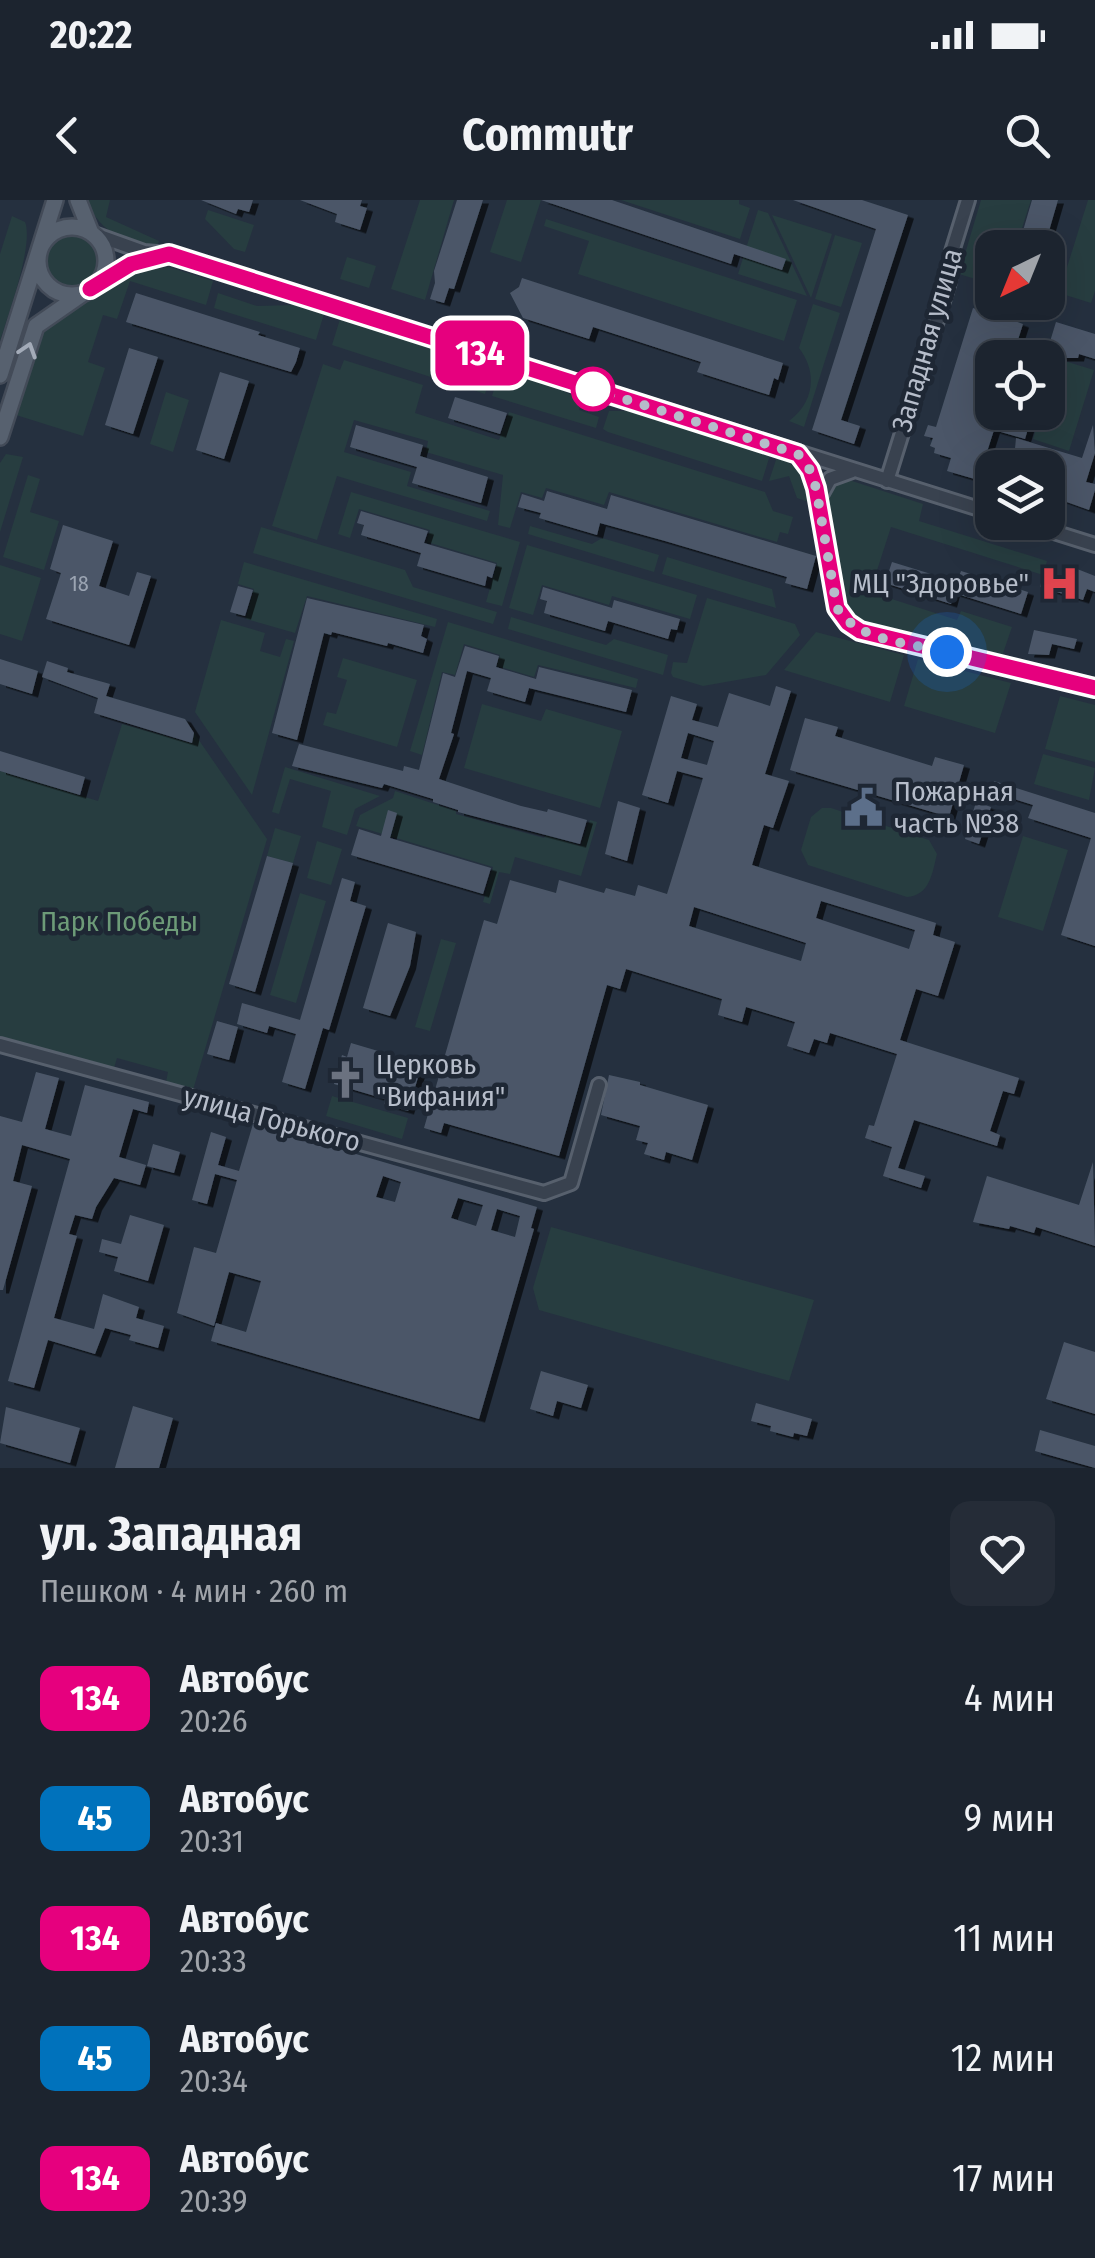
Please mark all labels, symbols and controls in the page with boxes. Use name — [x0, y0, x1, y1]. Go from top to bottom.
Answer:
text: 20:22 — [50, 12, 132, 58]
icon: back — [40, 108, 95, 163]
text: Commutr — [462, 108, 633, 162]
icon: search — [1000, 108, 1055, 163]
north arrow — [975, 230, 1065, 320]
map controls — [975, 230, 1065, 540]
street label: Западная улица — [885, 245, 969, 435]
line badge: 134 — [422, 320, 538, 386]
text: 134 — [455, 332, 505, 374]
button: locate — [975, 340, 1065, 430]
one-way arrow — [16, 343, 36, 360]
unlabelled marker — [572, 368, 614, 410]
button: layers — [975, 450, 1065, 540]
hospital icon: МЦ "Здоровье" — [1038, 562, 1080, 604]
place label: МЦ "Здоровье" — [852, 567, 1029, 600]
house number: 18 — [69, 570, 89, 597]
your location — [922, 627, 972, 677]
place label: Пожарная часть №38 — [894, 775, 1019, 840]
public building icon: Пожарная часть №38 — [843, 786, 885, 828]
park label: Парк Победы — [40, 905, 198, 938]
place label: Церковь "Вифания" — [376, 1048, 505, 1113]
church icon: Церковь "Вифания" — [325, 1059, 367, 1101]
street label: улица Горького — [180, 1080, 364, 1158]
button: heart — [950, 1501, 1055, 1606]
text: ул. Западная — [40, 1505, 302, 1563]
text: Пешком · 4 мин · 260 m — [40, 1572, 348, 1610]
text: Автобус — [180, 1656, 309, 1702]
text: 4 мин — [964, 1675, 1055, 1721]
text: 134 — [70, 1677, 120, 1719]
text: 20:26 — [180, 1702, 248, 1740]
text: Автобус — [180, 1776, 309, 1822]
text: 9 мин — [964, 1795, 1055, 1841]
text: 45 — [78, 1797, 112, 1839]
text: 20:31 — [180, 1822, 244, 1860]
text: Автобус — [180, 1896, 309, 1942]
text: 11 мин — [953, 1915, 1055, 1961]
text: 134 — [70, 1917, 120, 1959]
text: 20:33 — [180, 1942, 247, 1980]
text: Автобус — [180, 2016, 309, 2062]
text: 12 мин — [951, 2035, 1055, 2081]
text: 45 — [78, 2037, 112, 2079]
text: 20:34 — [180, 2062, 248, 2100]
text: Автобус — [180, 2136, 309, 2182]
text: 17 мин — [952, 2155, 1055, 2201]
text: 134 — [70, 2157, 120, 2199]
text: 20:39 — [180, 2182, 248, 2220]

